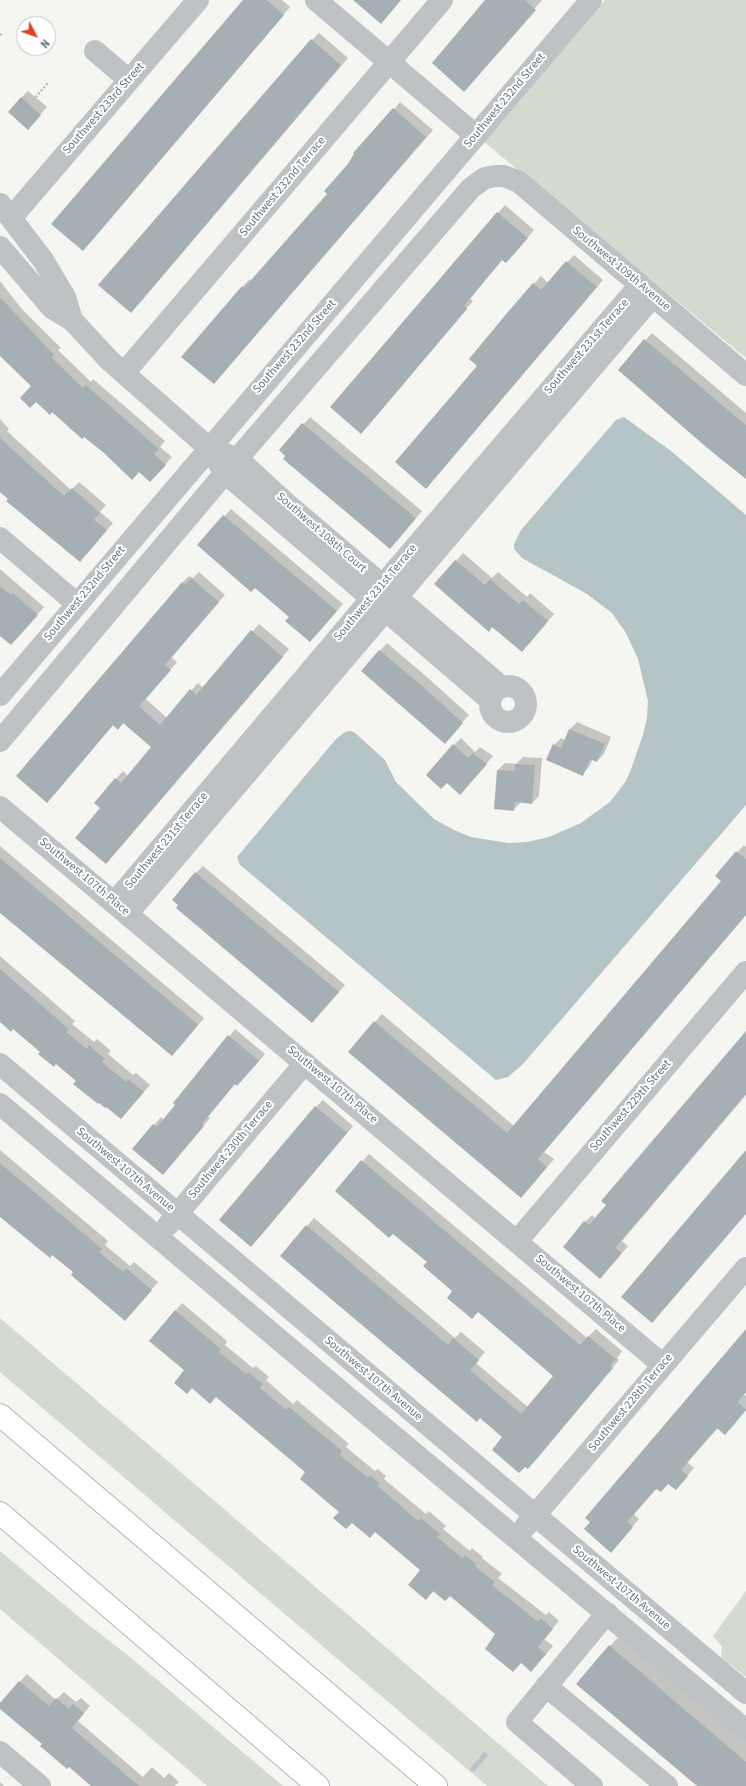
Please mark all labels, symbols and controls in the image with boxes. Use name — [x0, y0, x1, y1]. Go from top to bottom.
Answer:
north arrow — [16, 16, 56, 56]
text: N — [37, 36, 53, 51]
street label: Southwest 232nd Street — [461, 51, 549, 151]
street label: Southwest 233rd Street — [60, 60, 148, 158]
street label: Southwest 232nd Terrace — [237, 134, 329, 240]
street label: Southwest 109th Avenue — [569, 224, 673, 314]
street label: Southwest 231st Terrace — [542, 296, 632, 398]
street label: Southwest 232nd Street — [250, 297, 340, 397]
street label: Southwest 108th Court — [273, 490, 369, 576]
street label: Southwest 231st Terrace — [331, 542, 421, 644]
street label: Southwest 232nd Street — [41, 544, 129, 644]
street label: Southwest 231st Terrace — [122, 790, 212, 892]
street label: Southwest 107th Place — [36, 835, 132, 919]
street label: Southwest 107th Place — [284, 1043, 380, 1127]
street label: Southwest 229th Street — [587, 1057, 675, 1155]
street label: Southwest 230th Terrace — [186, 1098, 276, 1202]
street label: Southwest 107th Avenue — [73, 1125, 177, 1215]
street label: Southwest 107th Place — [532, 1252, 628, 1336]
street label: Southwest 107th Avenue — [321, 1334, 425, 1424]
street label: Southwest 228th Terrace — [586, 1351, 676, 1455]
street label: Southwest 107th Avenue — [569, 1543, 673, 1633]

